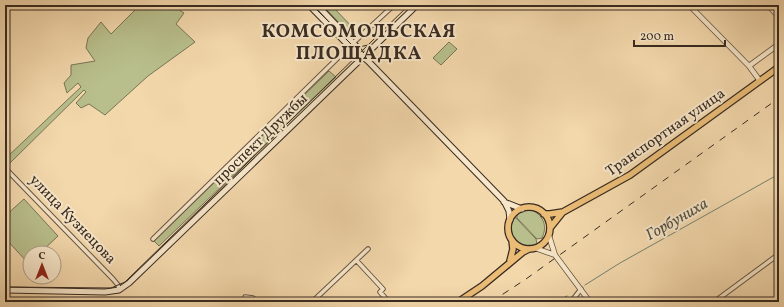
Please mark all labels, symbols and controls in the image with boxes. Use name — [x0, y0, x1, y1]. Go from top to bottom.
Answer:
district label: КОМСОМОЛЬСКАЯ ПЛОЩАДКА — [262, 19, 456, 67]
scale bar — [634, 22, 725, 48]
text: 200 m — [640, 29, 674, 45]
street label: Транспортная улица — [602, 84, 730, 182]
street label: проспект Дружбы — [209, 89, 313, 191]
street label: улица Кузнецова — [24, 171, 120, 269]
water label: Горбуниха — [642, 193, 713, 247]
north arrow — [22, 245, 62, 285]
text: С — [38, 249, 46, 264]

